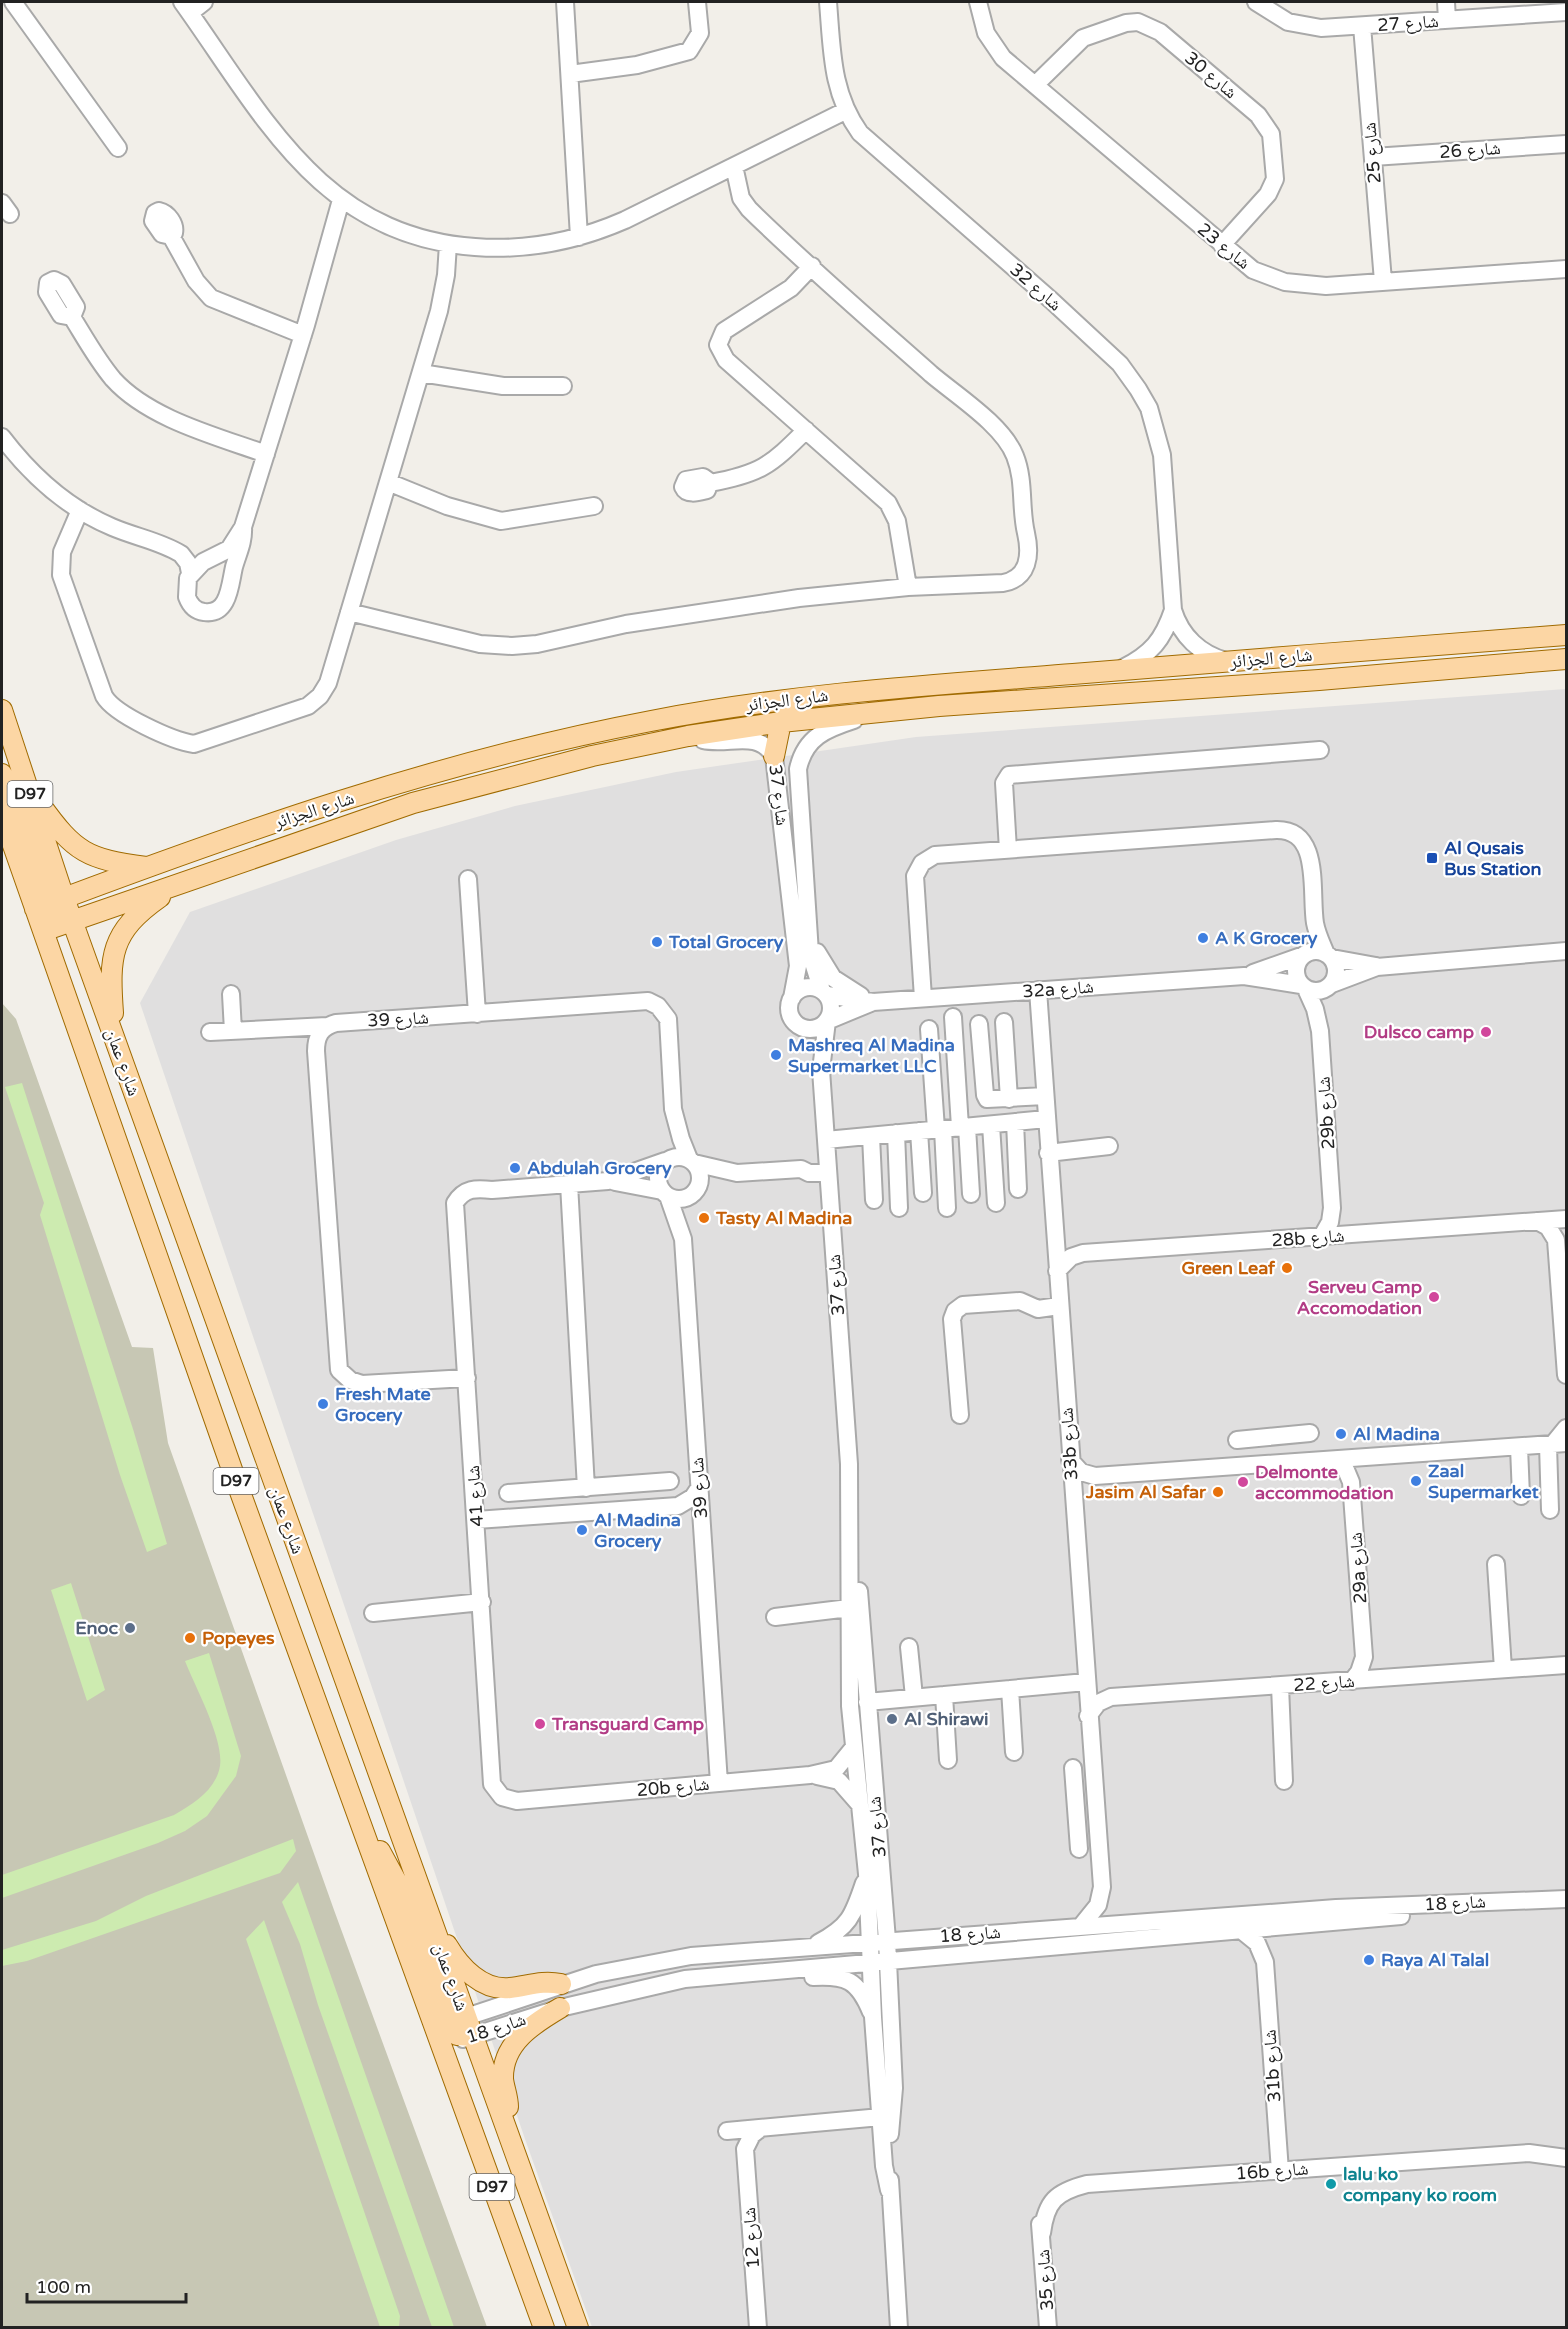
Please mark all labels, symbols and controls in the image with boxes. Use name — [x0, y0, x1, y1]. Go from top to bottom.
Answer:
street label: شارع 27 — [1377, 10, 1439, 36]
street label: شارع 30 — [1180, 47, 1242, 103]
street label: شارع 25 — [1358, 121, 1386, 185]
street label: شارع 26 — [1439, 137, 1501, 163]
street label: شارع 23 — [1193, 218, 1255, 274]
street label: شارع 32 — [1006, 259, 1066, 315]
street label: شارع الجزائر — [1228, 643, 1313, 673]
street label: شارع الجزائر — [744, 684, 829, 716]
street label: شارع 37 — [764, 763, 794, 827]
road number: D97 — [8, 781, 52, 807]
street label: شارع الجزائر — [270, 787, 357, 834]
place label: Al Qusais Bus Station — [1444, 837, 1541, 880]
marker: Al Qusais Bus Station — [1425, 851, 1439, 865]
place label: A K Grocery — [1215, 927, 1318, 949]
place label: Total Grocery — [668, 931, 784, 953]
marker: A K Grocery — [1196, 931, 1210, 945]
marker: Total Grocery — [650, 935, 664, 949]
street label: 32a شارع — [1022, 976, 1094, 1002]
street label: شارع 39 — [367, 1006, 429, 1032]
place label: Dulsco camp — [1364, 1021, 1474, 1043]
street label: شارع عمان — [101, 1025, 145, 1099]
marker: Dulsco camp — [1479, 1025, 1493, 1039]
place label: Mashreq Al Madina Supermarket LLC — [788, 1034, 955, 1077]
marker: Mashreq Al Madina Supermarket LLC — [769, 1048, 783, 1062]
street label: 29b شارع — [1312, 1076, 1340, 1150]
place label: Abdulah Grocery — [527, 1157, 672, 1179]
marker: Abdulah Grocery — [508, 1161, 522, 1175]
place label: Tasty Al Madina — [715, 1207, 852, 1229]
marker: Tasty Al Madina — [697, 1211, 711, 1225]
street label: 28b شارع — [1271, 1224, 1345, 1252]
street label: شارع 37 — [823, 1254, 849, 1316]
place label: Green Leaf — [1181, 1257, 1276, 1279]
marker: Green Leaf — [1280, 1261, 1294, 1275]
place label: Serveu Camp Accomodation — [1297, 1276, 1422, 1319]
marker: Serveu Camp Accomodation — [1427, 1290, 1441, 1304]
place label: Fresh Mate Grocery — [335, 1383, 431, 1426]
marker: Fresh Mate Grocery — [316, 1397, 330, 1411]
street label: 33b شارع — [1055, 1407, 1083, 1481]
place label: Al Madina — [1353, 1423, 1440, 1445]
marker: Al Madina — [1334, 1427, 1348, 1441]
street label: شارع 39 — [686, 1457, 712, 1519]
place label: Zaal Supermarket — [1428, 1460, 1539, 1503]
place label: Delmonte accommodation — [1255, 1461, 1394, 1504]
street label: شارع 41 — [462, 1465, 488, 1527]
road number: D97 — [214, 1468, 258, 1494]
marker: Zaal Supermarket — [1409, 1474, 1423, 1488]
marker: Delmonte accommodation — [1236, 1475, 1250, 1489]
place label: Jasim Al Safar — [1085, 1481, 1207, 1503]
street label: شارع عمان — [265, 1483, 309, 1557]
marker: Jasim Al Safar — [1211, 1485, 1225, 1499]
place label: Al Madina Grocery — [594, 1509, 681, 1552]
marker: Al Madina Grocery — [575, 1523, 589, 1537]
street label: 29a شارع — [1345, 1532, 1371, 1604]
place label: Enoc — [75, 1617, 118, 1639]
marker: Enoc — [123, 1621, 137, 1635]
place label: Popeyes — [202, 1627, 275, 1649]
marker: Popeyes — [183, 1631, 197, 1645]
street label: شارع 22 — [1293, 1670, 1355, 1696]
place label: Al Shirawi — [904, 1708, 988, 1730]
marker: Al Shirawi — [885, 1712, 899, 1726]
place label: Transguard Camp — [551, 1713, 704, 1735]
marker: Transguard Camp — [533, 1717, 547, 1731]
street label: 20b شارع — [636, 1773, 710, 1801]
street label: شارع 37 — [863, 1795, 891, 1859]
street label: شارع 18 — [1424, 1890, 1486, 1916]
street label: شارع 18 — [939, 1921, 1001, 1947]
street label: شارع عمان — [429, 1940, 473, 2014]
place label: Raya Al Talal — [1381, 1949, 1489, 1971]
marker: Raya Al Talal — [1362, 1953, 1376, 1967]
street label: شارع 18 — [463, 2008, 529, 2048]
street label: 31b شارع — [1258, 2029, 1286, 2103]
street label: 16b شارع — [1235, 2157, 1309, 2185]
place label: lalu ko company ko room — [1343, 2163, 1497, 2206]
road number: D97 — [470, 2174, 514, 2200]
marker: lalu ko company ko room — [1324, 2177, 1338, 2191]
street label: شارع 12 — [738, 2207, 764, 2269]
street label: شارع 35 — [1032, 2249, 1058, 2311]
scale bar — [27, 2266, 186, 2304]
text: 100 m — [36, 2276, 91, 2298]

